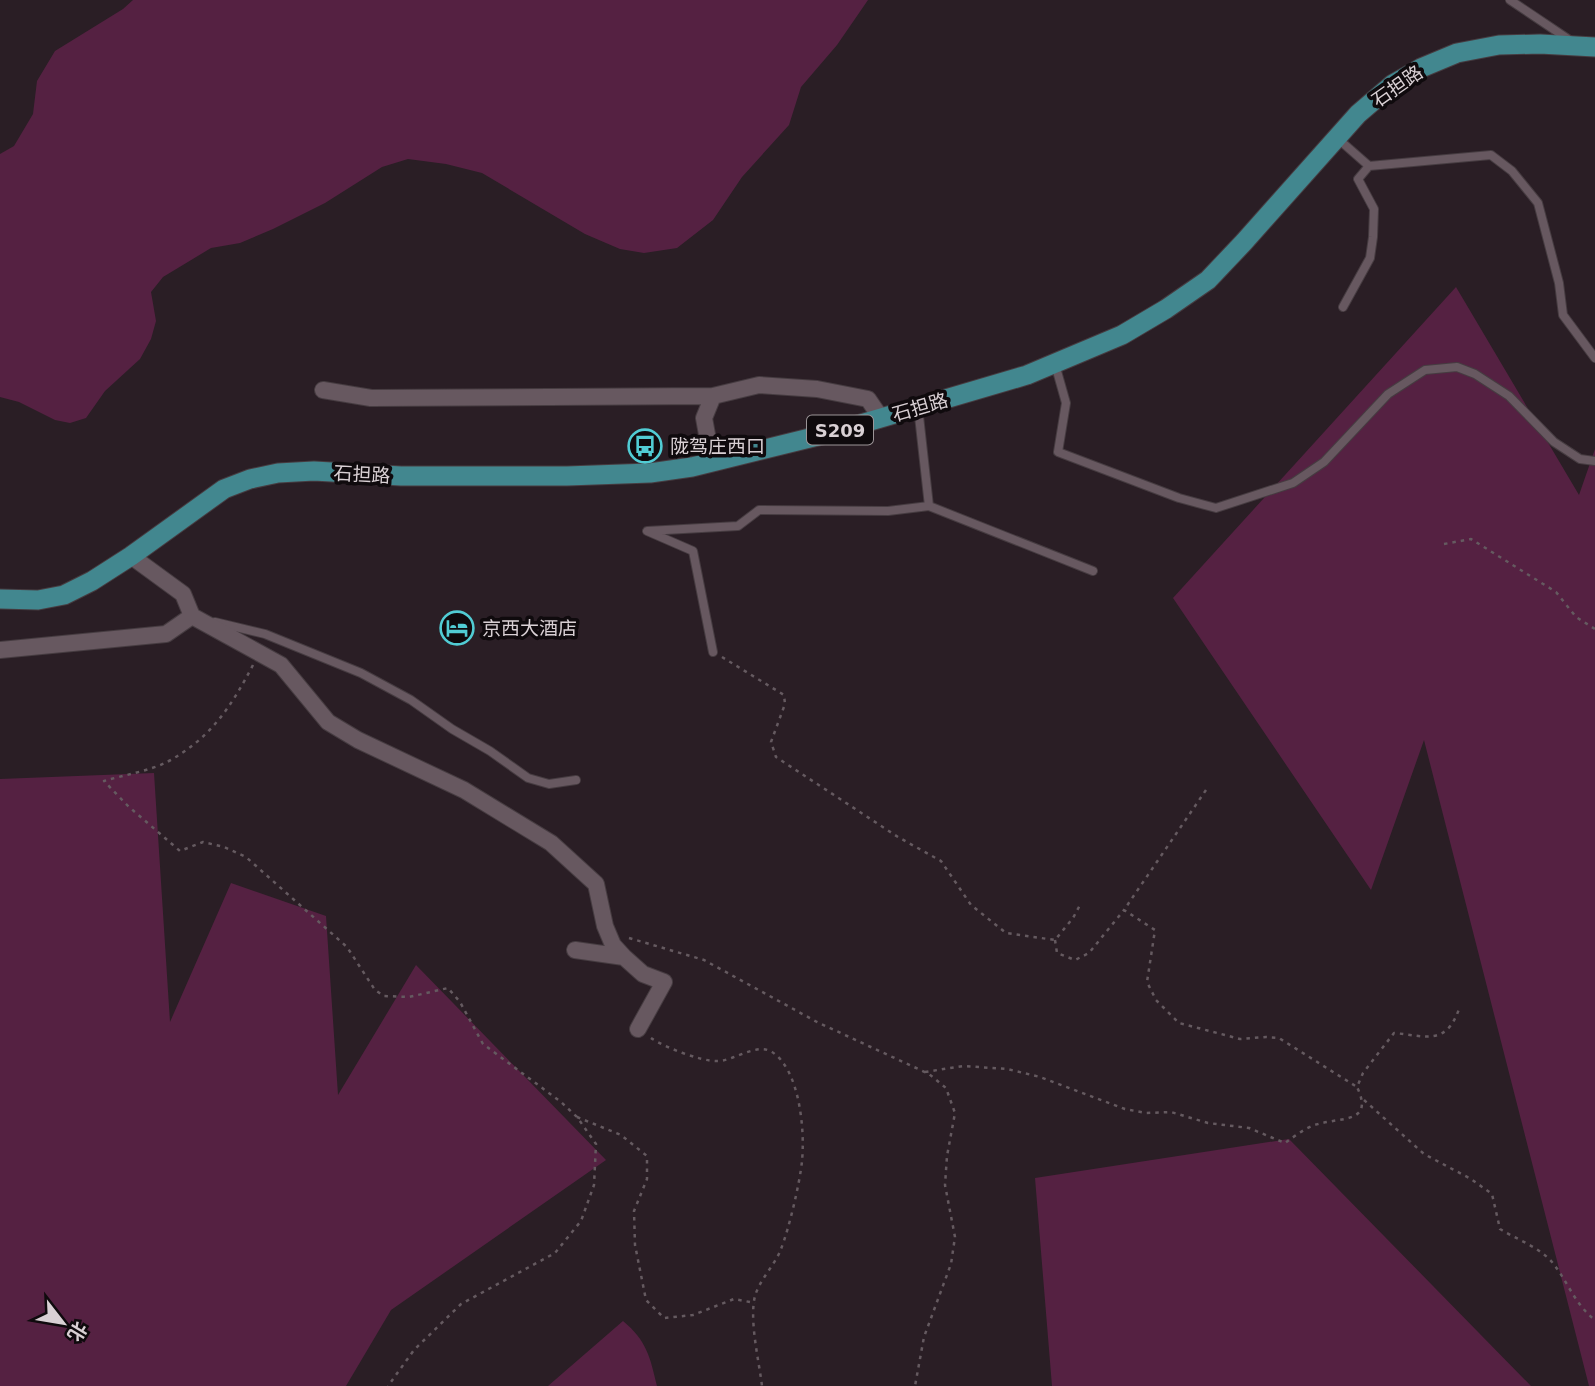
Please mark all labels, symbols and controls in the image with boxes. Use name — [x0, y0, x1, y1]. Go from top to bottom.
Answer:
street label: 石担路 — [1367, 61, 1427, 111]
street label: 石担路 — [890, 389, 950, 425]
road number: S209 — [807, 416, 873, 444]
bus stop icon: 陇驾庄西口 — [626, 427, 664, 465]
place label: 陇驾庄西口 — [670, 435, 765, 457]
street label: 石担路 — [333, 462, 391, 486]
hotel icon: 京西大酒店 — [438, 609, 476, 647]
place label: 京西大酒店 — [482, 617, 577, 639]
north arrow — [28, 1288, 98, 1358]
text: 北 — [63, 1318, 92, 1346]

